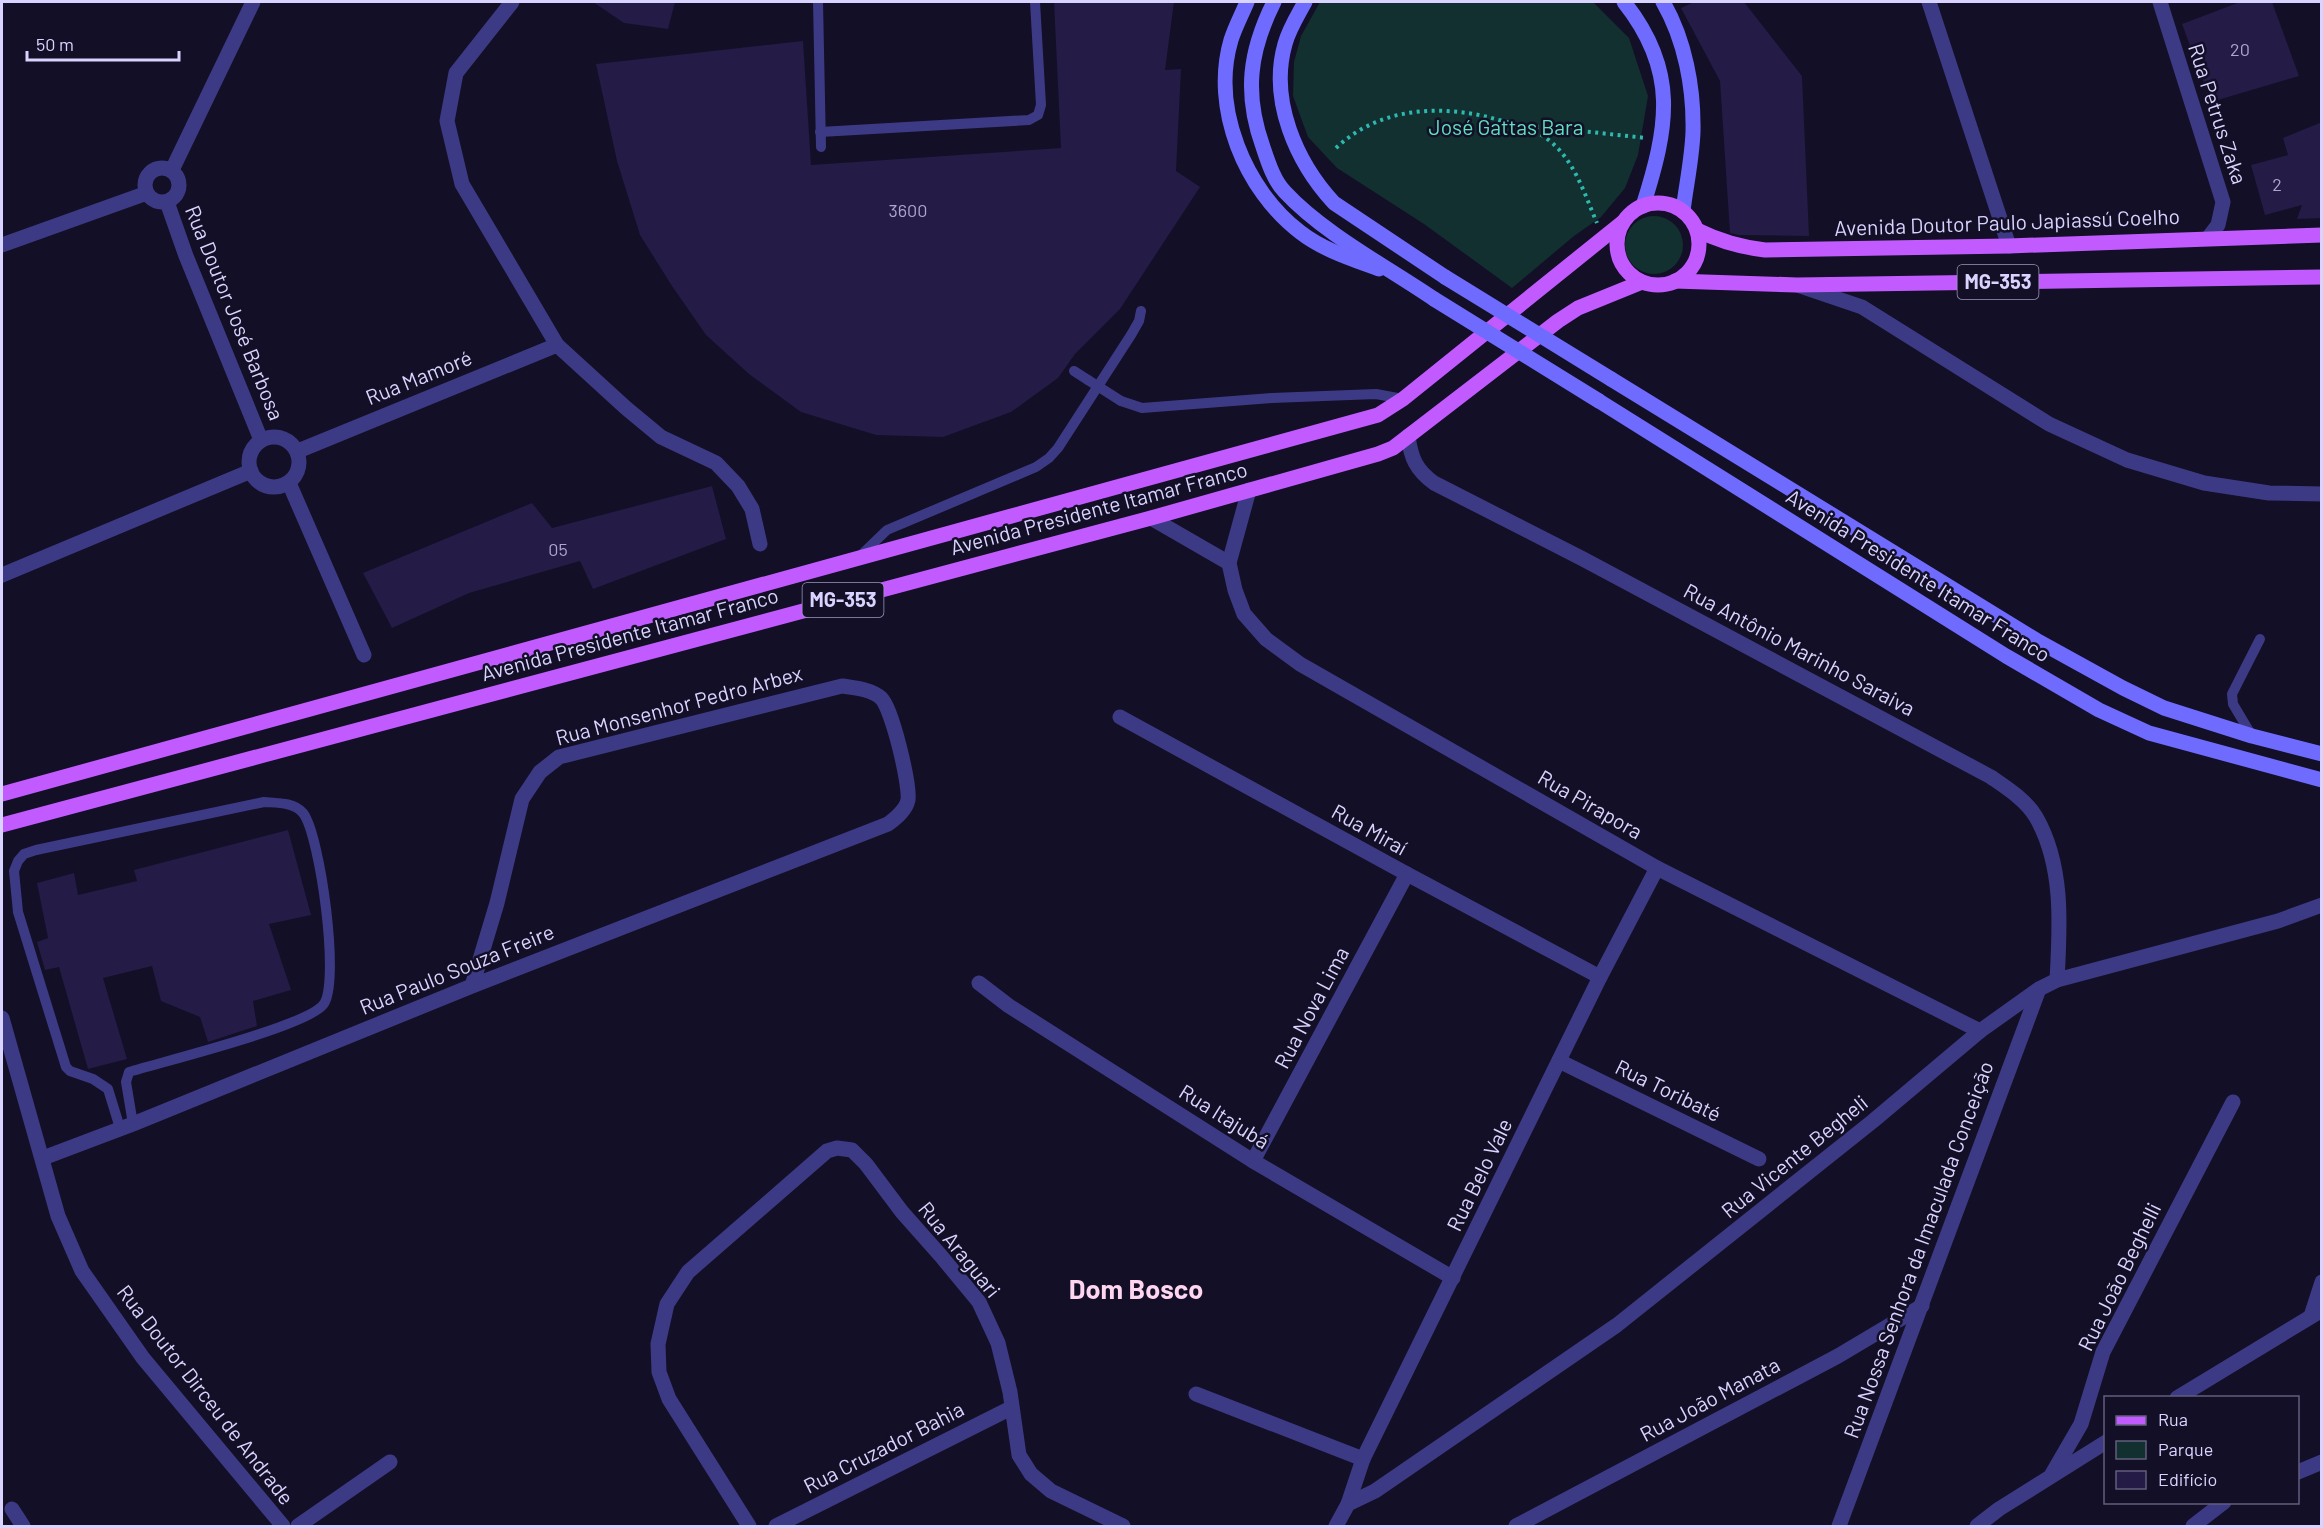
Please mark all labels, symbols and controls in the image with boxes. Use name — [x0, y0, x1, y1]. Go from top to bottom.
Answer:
scale bar — [27, 24, 178, 62]
text: 50 m — [36, 33, 74, 55]
house number: 20 — [2230, 38, 2250, 60]
street label: Rua Petrus Zaka — [2184, 40, 2253, 187]
park label: José Gattas Bara — [1429, 114, 1583, 139]
house number: 2 — [2272, 173, 2282, 195]
house number: 3600 — [889, 199, 927, 221]
street label: Rua Doutor José Barbosa — [181, 201, 290, 423]
street label: Avenida Doutor Paulo Japiassú Coelho — [1834, 203, 2180, 240]
road number: MG-353 — [1958, 265, 2038, 299]
street label: Rua Mamoré — [362, 344, 475, 409]
street label: Avenida Presidente Itamar Franco — [947, 456, 1250, 559]
street label: Avenida Presidente Itamar Franco — [1782, 483, 2055, 667]
house number: 05 — [548, 538, 568, 560]
street label: Rua Antônio Marinho Saraiva — [1680, 577, 1919, 720]
street label: Avenida Presidente Itamar Franco — [478, 582, 781, 685]
road number: MG-353 — [802, 583, 884, 617]
street label: Rua Monsenhor Pedro Arbex — [553, 660, 805, 750]
street label: Rua Pirapora — [1534, 764, 1647, 844]
street label: Rua Miraí — [1328, 798, 1412, 860]
street label: Rua Paulo Souza Freire — [356, 918, 557, 1019]
street label: Rua Nova Lima — [1268, 942, 1353, 1072]
street label: Rua Toribaté — [1612, 1053, 1726, 1126]
street label: Rua Nossa Senhora da Imaculada Conceição — [1838, 1058, 1998, 1441]
street label: Rua Itajubá — [1175, 1078, 1274, 1153]
street label: Rua Vicente Begheli — [1716, 1089, 1872, 1223]
street label: Rua Belo Vale — [1441, 1114, 1517, 1235]
street label: Rua Araguari — [914, 1196, 1006, 1302]
street label: Rua João Beghelli — [2072, 1198, 2165, 1355]
district label: Dom Bosco — [1069, 1272, 1203, 1304]
street label: Rua Doutor Dirceu de Andrade — [113, 1279, 300, 1509]
street label: Rua João Manata — [1635, 1351, 1784, 1446]
street label: Rua Cruzador Bahia — [799, 1395, 968, 1498]
legend — [2104, 1396, 2299, 1504]
text: Rua — [2158, 1408, 2188, 1430]
text: Parque — [2158, 1438, 2213, 1460]
text: Edifício — [2158, 1468, 2217, 1490]

